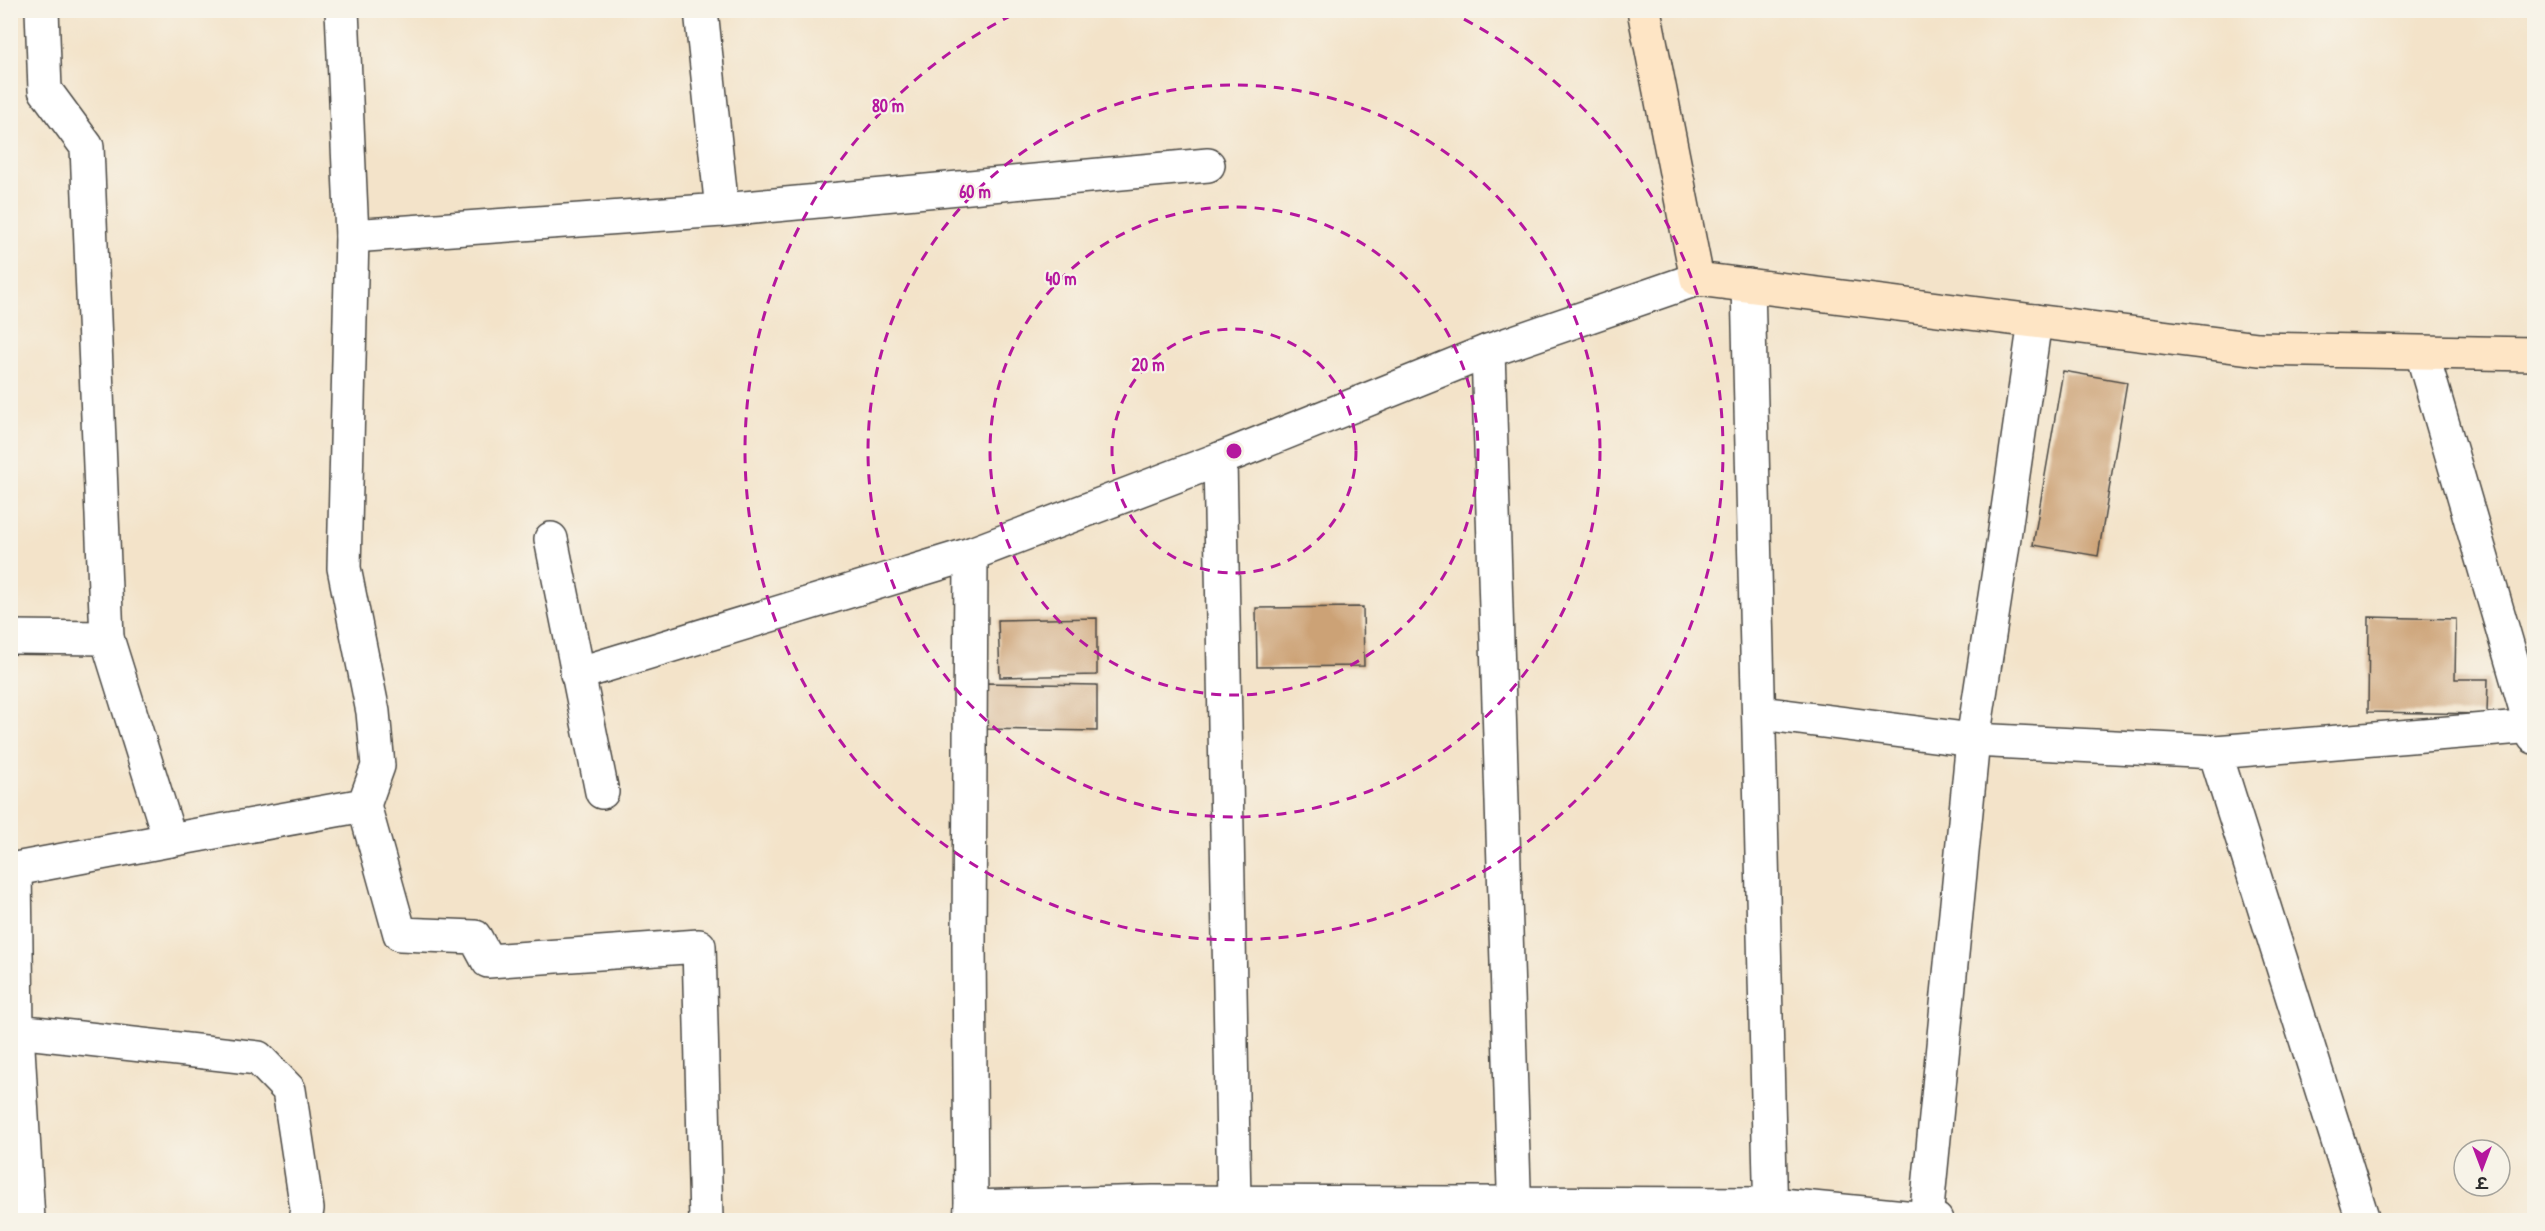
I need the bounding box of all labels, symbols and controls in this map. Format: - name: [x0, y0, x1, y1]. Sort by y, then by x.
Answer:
- text: 80 m: [872, 93, 904, 118]
- text: 60 m: [959, 179, 991, 204]
- text: 40 m: [1045, 266, 1077, 291]
- text: 20 m: [1132, 352, 1164, 377]
- centre of rings: [1224, 441, 1244, 461]
- north arrow: [2452, 1138, 2512, 1198]
- text: उ: [2475, 1172, 2489, 1194]

